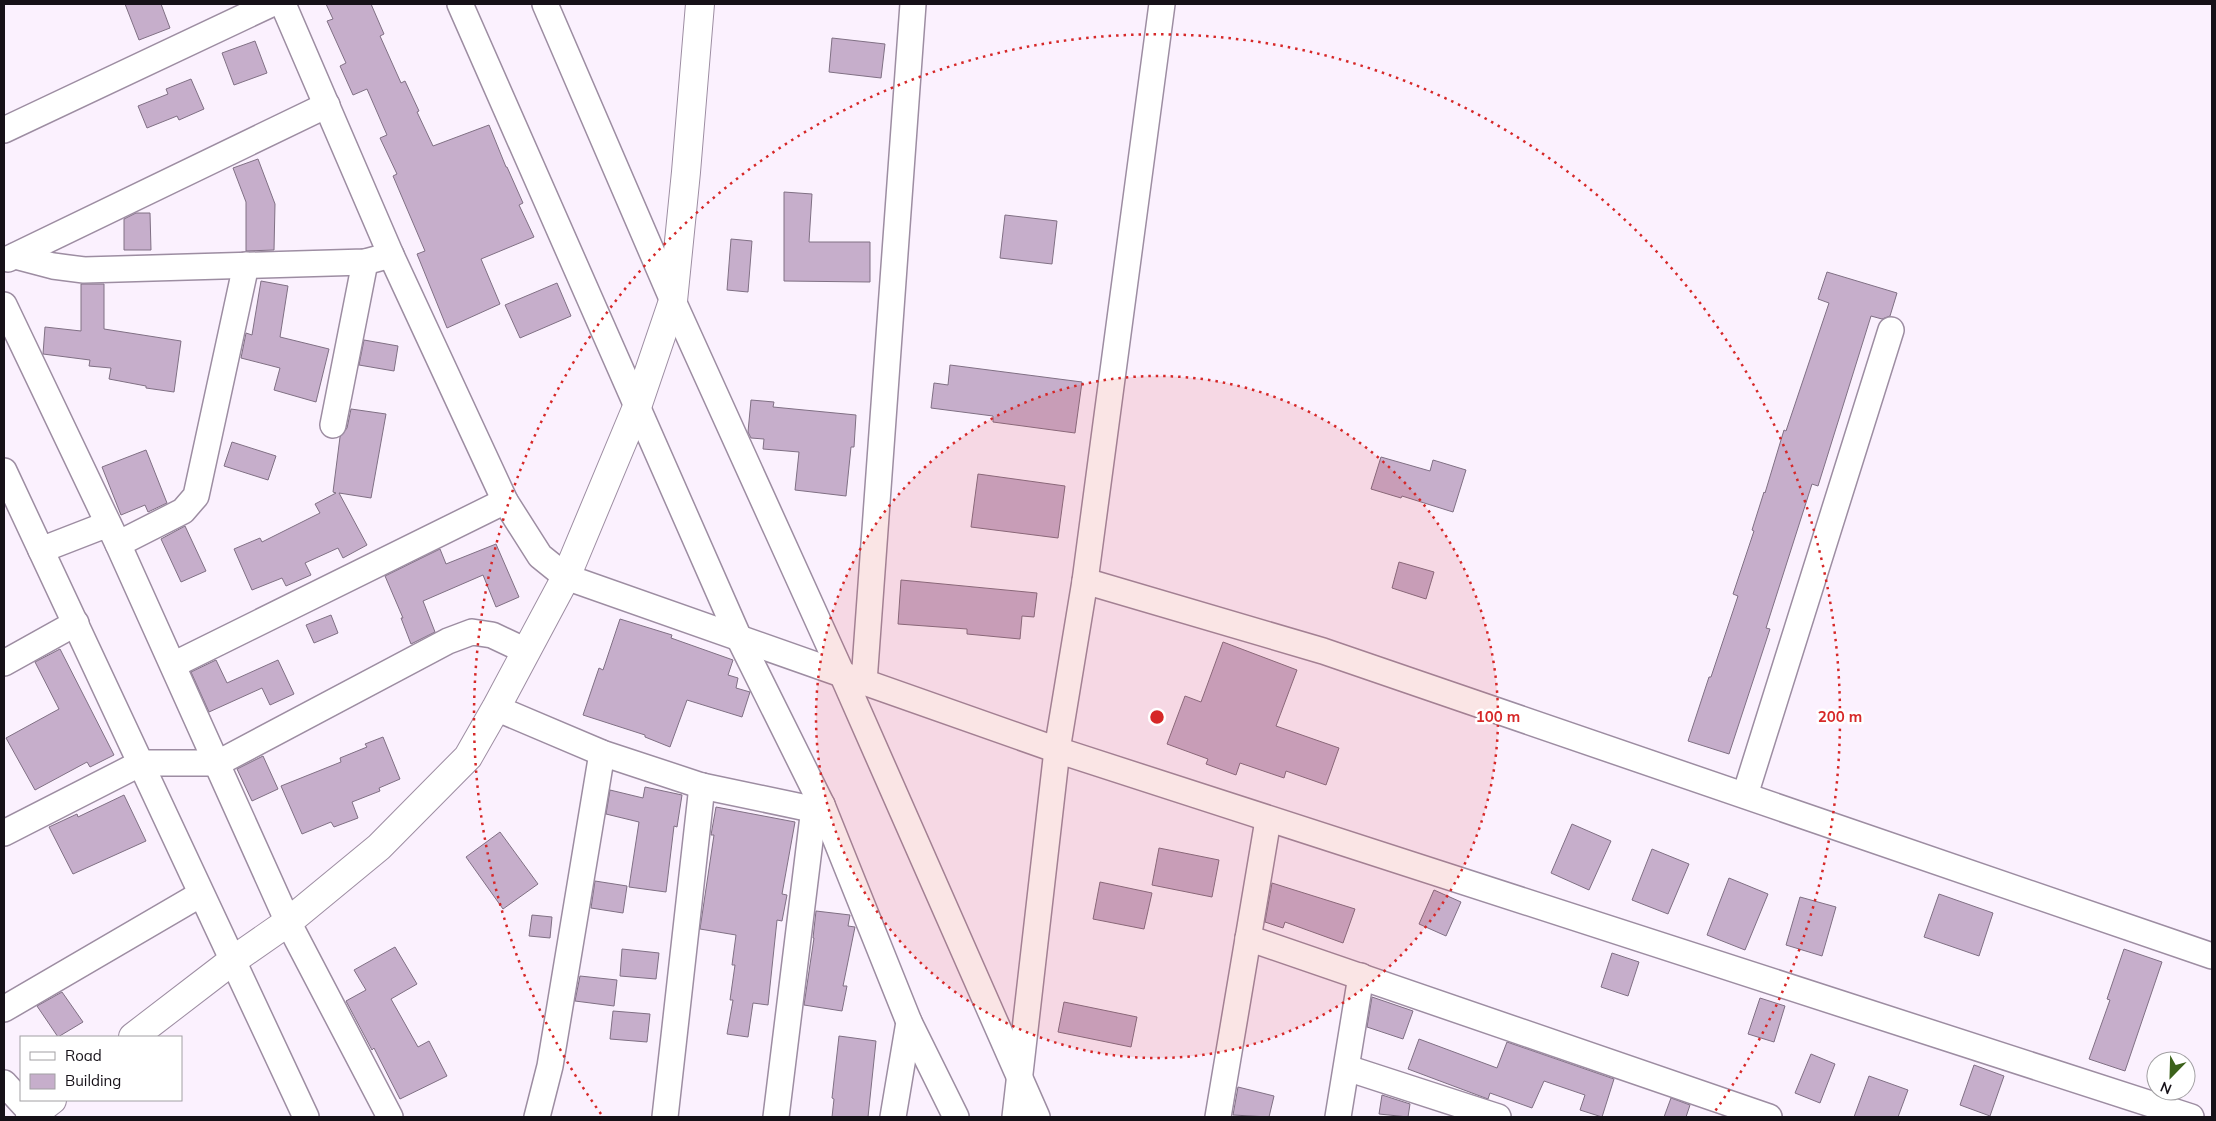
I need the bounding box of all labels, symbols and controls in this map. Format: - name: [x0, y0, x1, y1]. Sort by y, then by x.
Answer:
- text: 100 m: [1476, 707, 1520, 726]
- text: 200 m: [1818, 707, 1862, 726]
- centre of rings: [1148, 708, 1166, 726]
- legend: [20, 1036, 182, 1101]
- text: Road: [65, 1046, 102, 1065]
- north arrow: [2146, 1051, 2196, 1101]
- text: Building: [65, 1071, 121, 1090]
- text: N: [2158, 1078, 2174, 1098]

